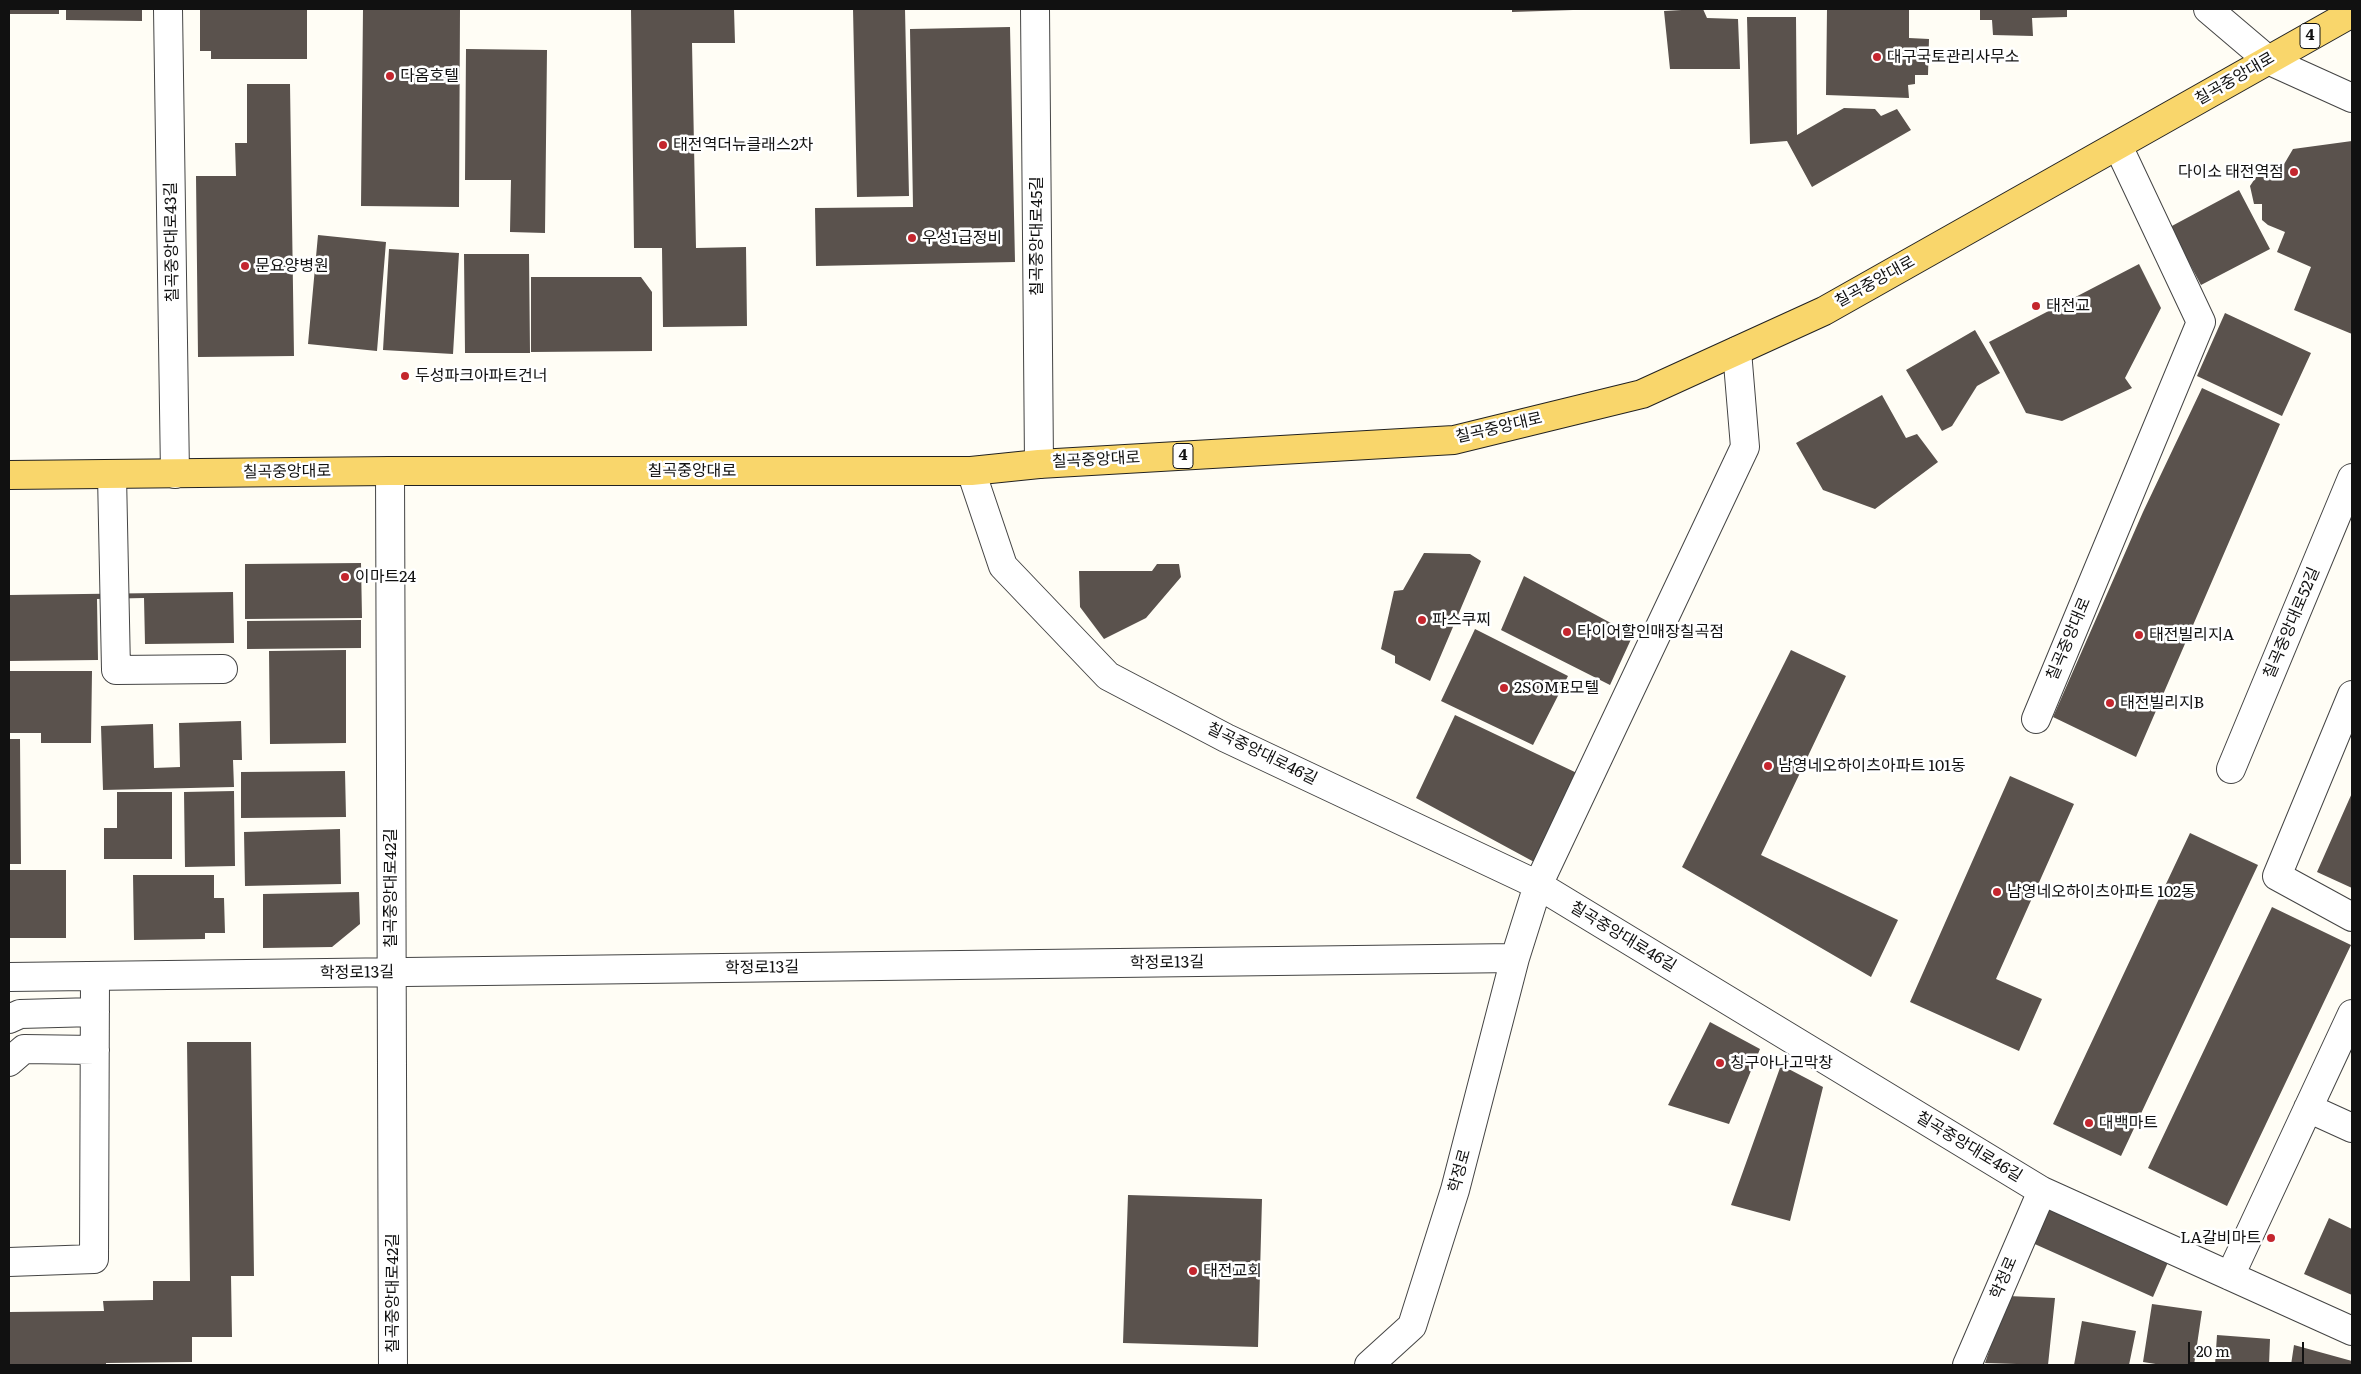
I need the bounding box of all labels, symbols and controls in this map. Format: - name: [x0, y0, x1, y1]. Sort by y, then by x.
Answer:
- road number: 4: [2300, 24, 2320, 48]
- place label: 대구국토관리사무소: [1887, 47, 2019, 67]
- street label: 칠곡중앙대로: [2192, 49, 2278, 109]
- marker: 대구국토관리사무소: [1871, 51, 1883, 63]
- place label: 다옴호텔: [400, 66, 459, 86]
- marker: 다옴호텔: [384, 70, 396, 82]
- place label: 태전역더뉴클래스2차: [673, 135, 814, 155]
- marker: 태전역더뉴클래스2차: [657, 139, 669, 151]
- place label: 다이소 태전역점: [2178, 162, 2284, 182]
- marker: 다이소 태전역점: [2288, 166, 2300, 178]
- street label: 칠곡중앙대로45길: [1027, 176, 1047, 296]
- street label: 칠곡중앙대로43길: [161, 182, 183, 302]
- place label: 우성1급정비: [922, 228, 1002, 248]
- marker: 우성1급정비: [906, 232, 918, 244]
- street label: 칠곡중앙대로: [1832, 252, 1918, 312]
- place label: 문요양병원: [255, 256, 329, 276]
- marker: 문요양병원: [239, 260, 251, 272]
- place label: 태전교: [2046, 296, 2090, 316]
- marker: 태전교: [2030, 300, 2042, 312]
- place label: 두성파크아파트건너: [415, 366, 547, 386]
- marker: 두성파크아파트건너: [399, 370, 411, 382]
- street label: 칠곡중앙대로: [1454, 409, 1544, 447]
- road number: 4: [1173, 444, 1193, 468]
- street label: 칠곡중앙대로: [1051, 448, 1141, 472]
- street label: 칠곡중앙대로: [648, 461, 736, 481]
- street label: 칠곡중앙대로: [243, 462, 331, 482]
- street label: 칠곡중앙대로52길: [2260, 564, 2324, 682]
- place label: 이마트24: [355, 567, 416, 587]
- marker: 이마트24: [339, 571, 351, 583]
- street label: 칠곡중앙대로: [2043, 595, 2095, 683]
- place label: 파스쿠찌: [1432, 610, 1491, 630]
- marker: 파스쿠찌: [1416, 614, 1428, 626]
- place label: 타이어할인매장칠곡점: [1577, 622, 1724, 642]
- place label: 태전빌리지A: [2149, 625, 2234, 645]
- marker: 타이어할인매장칠곡점: [1561, 626, 1573, 638]
- marker: 태전빌리지A: [2133, 629, 2145, 641]
- place label: 2SOME모텔: [1514, 678, 1599, 698]
- marker: 2SOME모텔: [1498, 682, 1510, 694]
- place label: 태전빌리지B: [2120, 693, 2204, 713]
- marker: 태전빌리지B: [2104, 697, 2116, 709]
- street label: 칠곡중앙대로46길: [1204, 719, 1320, 789]
- place label: 남영네오하이츠아파트 101동: [1778, 756, 1965, 776]
- marker: 남영네오하이츠아파트 101동: [1762, 760, 1774, 772]
- street label: 칠곡중앙대로42길: [381, 828, 401, 948]
- place label: 남영네오하이츠아파트 102동: [2007, 882, 2196, 902]
- marker: 남영네오하이츠아파트 102동: [1991, 886, 2003, 898]
- street label: 칠곡중앙대로46길: [1566, 898, 1680, 976]
- street label: 학정로13길: [1130, 953, 1204, 973]
- street label: 학정로13길: [725, 958, 799, 978]
- street label: 학정로13길: [320, 963, 394, 983]
- place label: 칭구아나고막창: [1730, 1053, 1833, 1073]
- marker: 칭구아나고막창: [1714, 1057, 1726, 1069]
- street label: 칠곡중앙대로46길: [1912, 1108, 2026, 1186]
- place label: 대백마트: [2099, 1113, 2158, 1133]
- marker: 대백마트: [2083, 1117, 2095, 1129]
- street label: 학정로: [1445, 1147, 1475, 1195]
- place label: LA갈비마트: [2180, 1228, 2261, 1248]
- marker: LA갈비마트: [2265, 1232, 2277, 1244]
- street label: 칠곡중앙대로42길: [383, 1233, 403, 1353]
- street label: 학정로: [1987, 1254, 2021, 1302]
- place label: 태전교회: [1203, 1261, 1262, 1281]
- marker: 태전교회: [1187, 1265, 1199, 1277]
- scale bar: [2191, 1332, 2307, 1364]
- text: 20 m: [2196, 1339, 2230, 1362]

